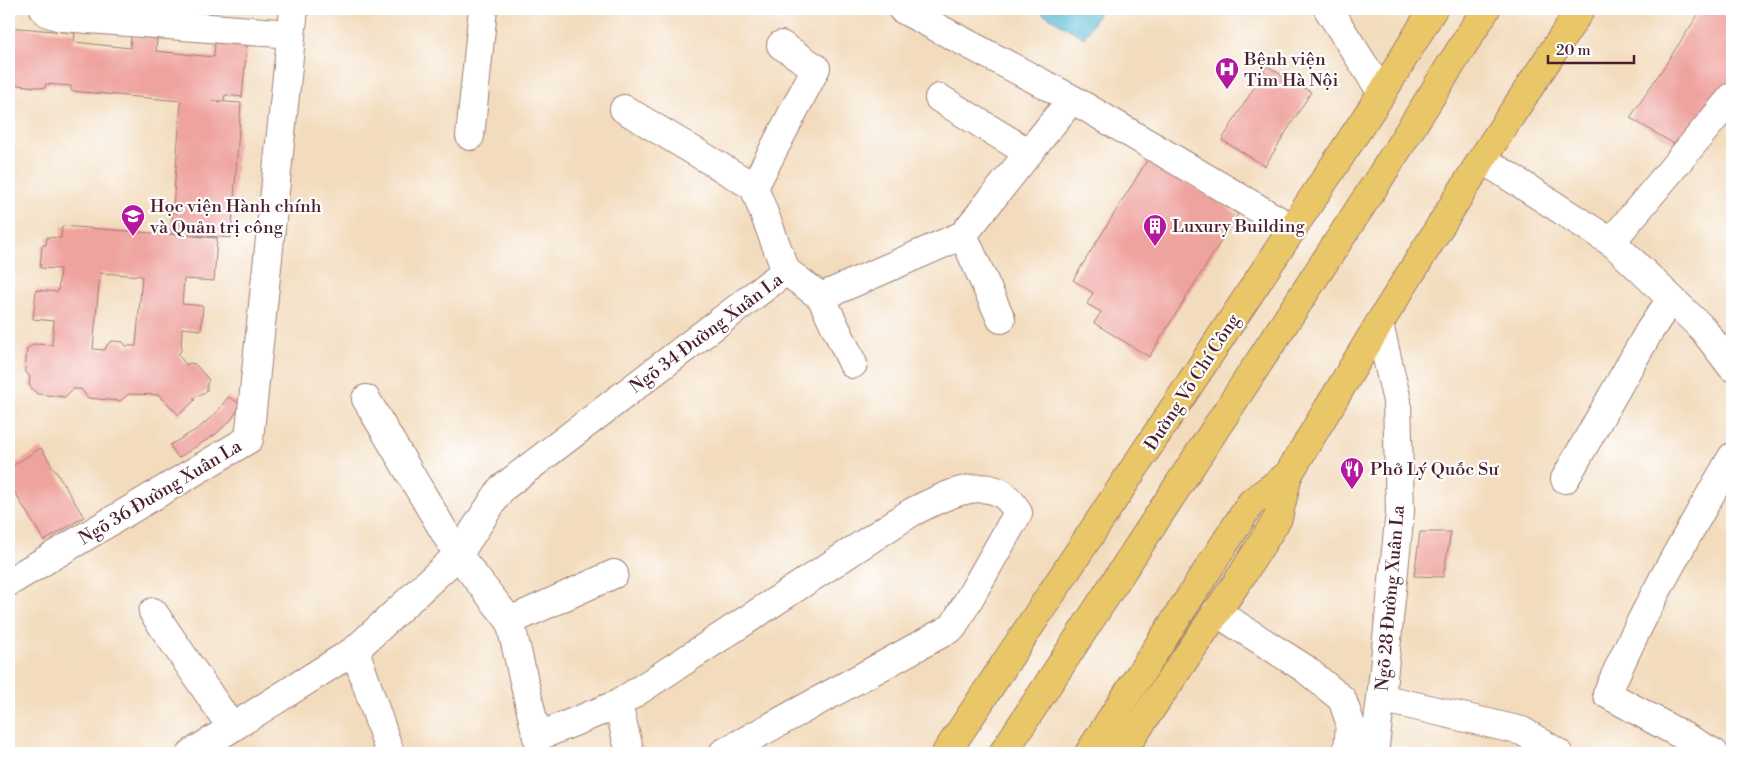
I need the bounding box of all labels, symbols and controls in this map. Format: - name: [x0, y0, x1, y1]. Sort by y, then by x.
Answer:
- scale bar: [1548, 32, 1635, 64]
- text: 20 m: [1556, 41, 1591, 60]
- place label: Bệnh viện Tim Hà Nội: [1243, 48, 1338, 92]
- hospital icon: Bệnh viện Tim Hà Nội: [1214, 56, 1240, 90]
- place label: Học viện Hành chính và Quản trị công: [149, 195, 322, 239]
- school or university icon: Học viện Hành chính và Quản trị công: [120, 203, 146, 237]
- building icon: Luxury Building: [1142, 213, 1168, 247]
- place label: Luxury Building: [1172, 215, 1305, 238]
- street label: Ngõ 34 Đường Xuân La: [625, 268, 788, 399]
- street label: Đường Võ Chí Công: [1140, 309, 1246, 455]
- street label: Ngõ 36 Đường Xuân La: [75, 434, 247, 550]
- restaurant icon: Phở Lý Quốc Sư: [1339, 456, 1365, 490]
- place label: Phở Lý Quốc Sư: [1370, 458, 1499, 481]
- street label: Ngõ 28 Đường Xuân La: [1371, 503, 1410, 692]

